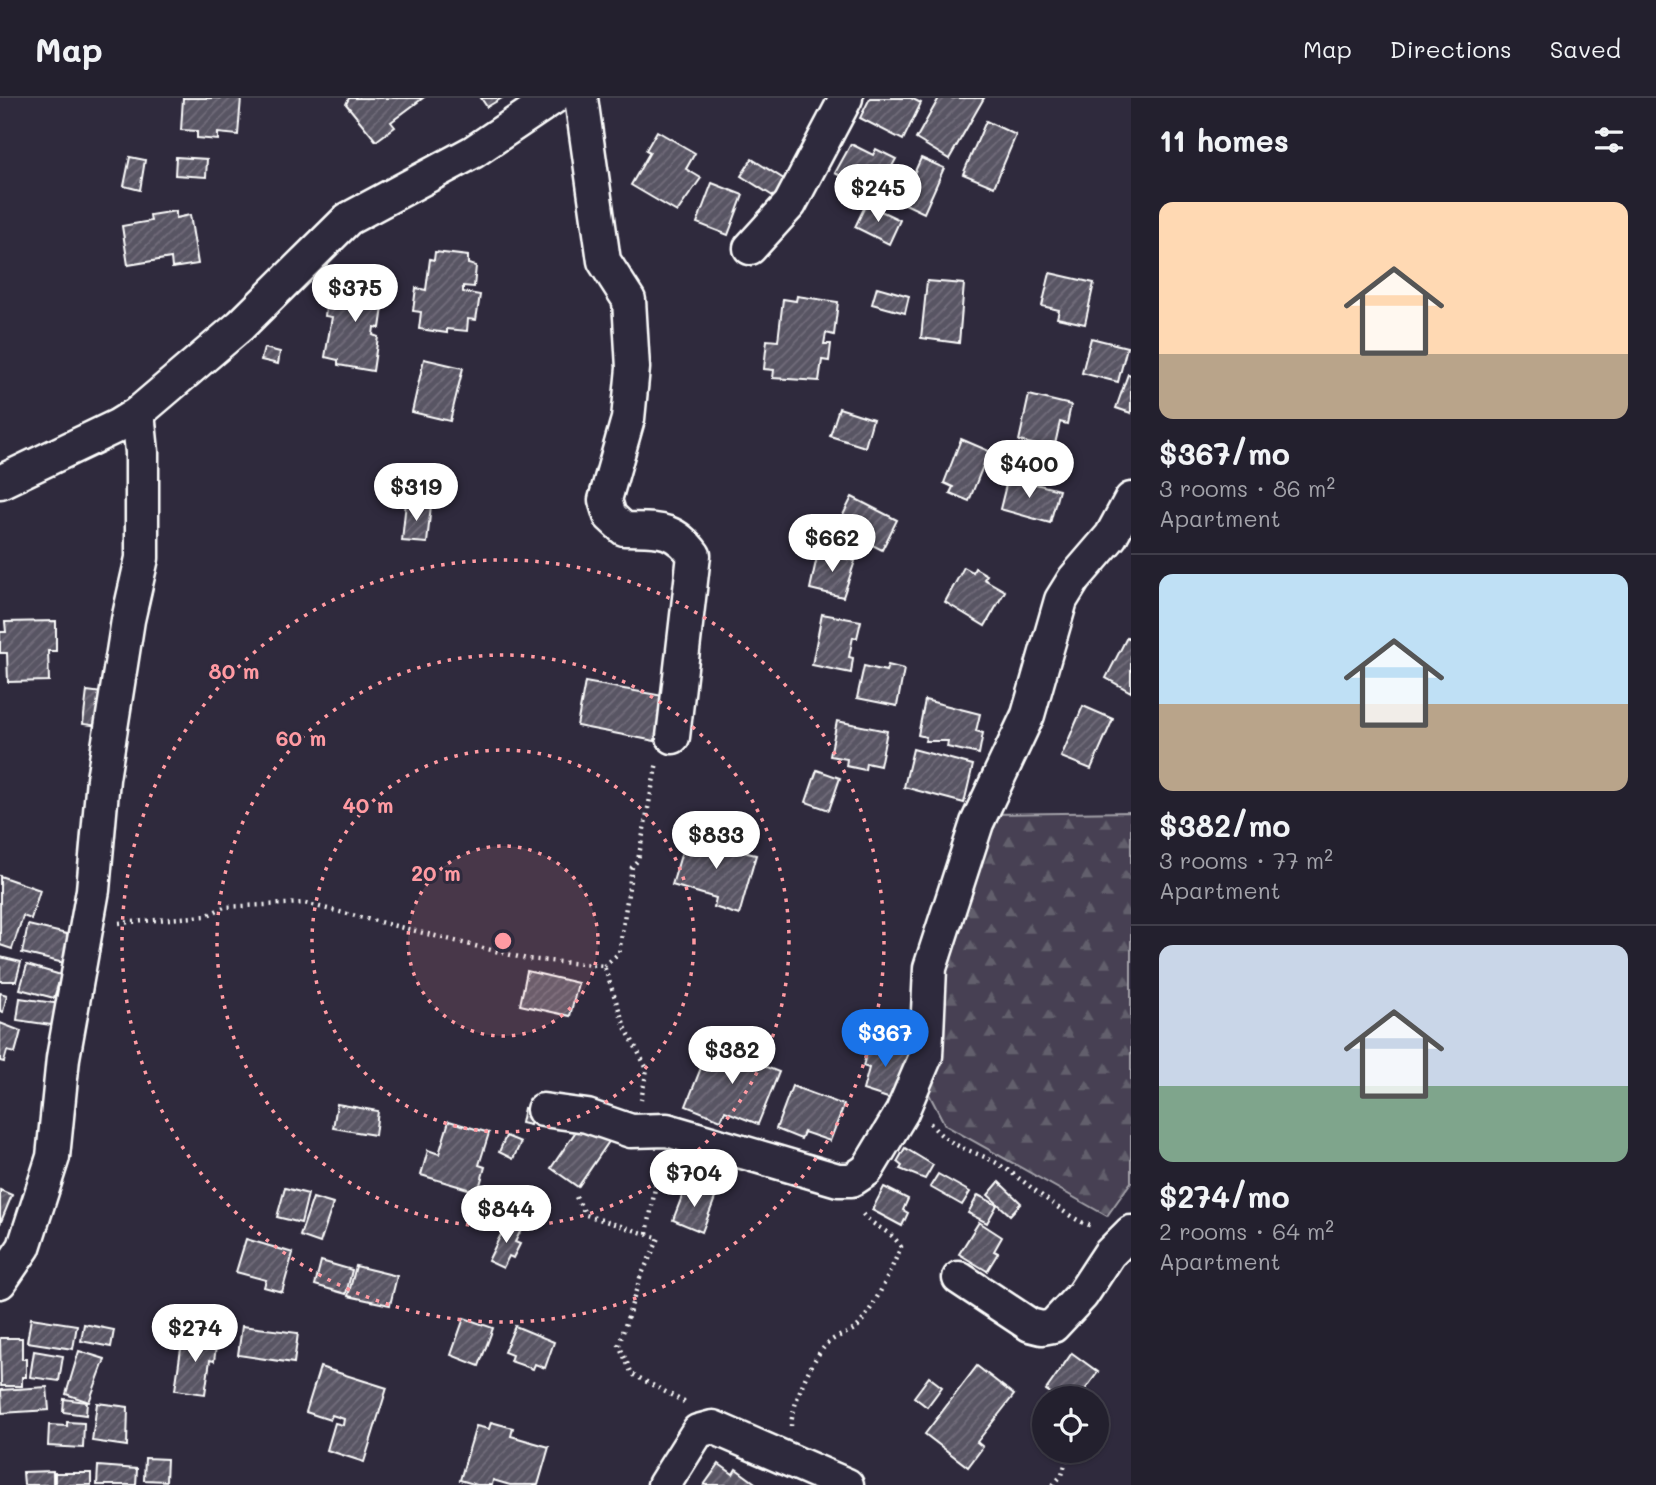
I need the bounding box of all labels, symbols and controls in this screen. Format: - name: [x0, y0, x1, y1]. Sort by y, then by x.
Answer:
- text: Map: [35, 27, 103, 70]
- text: Map: [1303, 33, 1352, 64]
- text: Directions: [1390, 33, 1512, 64]
- text: Saved: [1550, 33, 1621, 64]
- text: 11 homes: [1159, 120, 1289, 160]
- icon: filters: [1590, 121, 1628, 159]
- pin: $245: [837, 164, 919, 224]
- text: $245: [850, 172, 906, 202]
- icon: home: [1331, 248, 1457, 374]
- pin: $375: [314, 264, 396, 324]
- text: $375: [328, 272, 382, 302]
- text: $367/mo: [1159, 433, 1290, 473]
- pin: $400: [988, 440, 1070, 500]
- text: $400: [1000, 448, 1058, 478]
- pin: $319: [375, 464, 457, 523]
- text: $319: [390, 471, 442, 501]
- text: 3 rooms · 86 m²: [1159, 473, 1335, 503]
- text: Apartment: [1159, 503, 1281, 533]
- pin: $662: [791, 514, 873, 574]
- text: $662: [805, 522, 859, 552]
- icon: home: [1331, 620, 1457, 746]
- text: 80 m: [209, 657, 259, 684]
- text: 60 m: [276, 724, 326, 751]
- text: 40 m: [342, 791, 394, 818]
- text: $382/mo: [1159, 805, 1290, 845]
- pin: $833: [675, 812, 757, 871]
- text: $833: [688, 819, 744, 849]
- text: 3 rooms · 77 m²: [1159, 845, 1333, 875]
- text: 20 m: [411, 859, 461, 886]
- text: Apartment: [1159, 875, 1281, 905]
- centre of rings: [491, 929, 515, 953]
- icon: home: [1331, 991, 1457, 1117]
- pin: $367: [844, 1010, 926, 1069]
- text: $367: [858, 1017, 912, 1047]
- pin: $382: [691, 1026, 773, 1086]
- text: $382: [704, 1034, 760, 1064]
- pin: $704: [653, 1150, 735, 1209]
- text: $704: [666, 1157, 722, 1187]
- text: $274/mo: [1159, 1176, 1290, 1216]
- pin: $844: [465, 1186, 547, 1245]
- text: $844: [477, 1193, 535, 1223]
- text: 2 rooms · 64 m²: [1159, 1216, 1334, 1246]
- text: Apartment: [1159, 1246, 1281, 1276]
- pin: $274: [154, 1304, 236, 1364]
- text: $274: [168, 1312, 222, 1342]
- map controls: [1032, 1386, 1109, 1463]
- button: locate: [1032, 1386, 1109, 1463]

